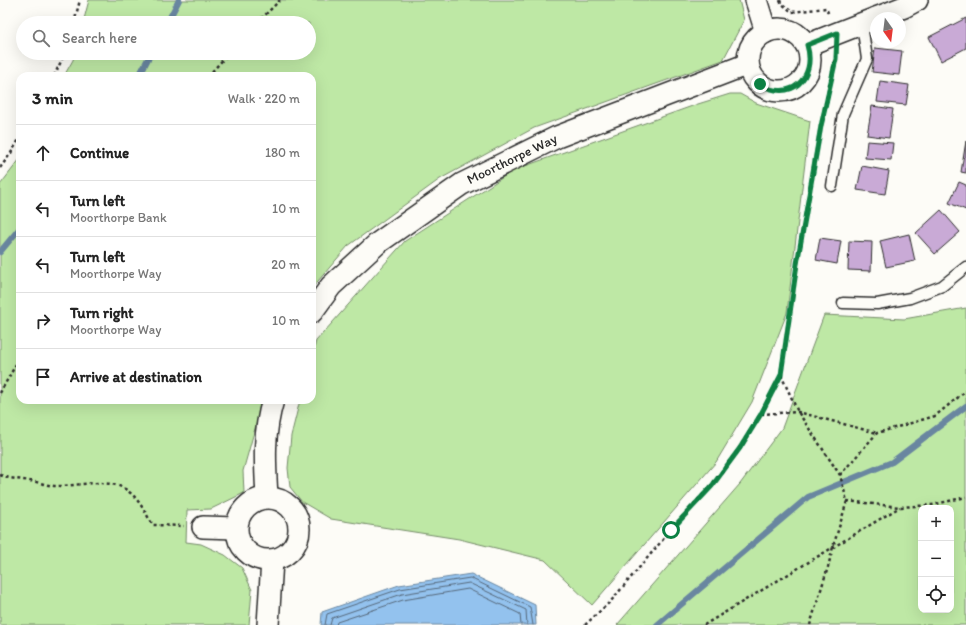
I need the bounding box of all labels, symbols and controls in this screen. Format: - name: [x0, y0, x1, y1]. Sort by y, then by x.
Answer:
- north arrow: [870, 12, 906, 48]
- search box: [16, 16, 316, 60]
- icon: search: [30, 27, 52, 49]
- text: Search here: [62, 29, 137, 47]
- route end: [751, 75, 769, 93]
- text: 3 min: [32, 88, 73, 108]
- text: Walk · 220 m: [228, 91, 300, 106]
- street label: Moorthorpe Way: [464, 130, 560, 188]
- icon: ahead: [32, 142, 54, 164]
- text: Continue: [70, 144, 129, 162]
- text: 180 m: [265, 145, 300, 160]
- text: Turn left: [70, 192, 125, 210]
- icon: left: [32, 198, 54, 220]
- text: 10 m: [272, 201, 300, 216]
- text: Moorthorpe Bank: [70, 210, 167, 225]
- text: Turn left: [70, 248, 125, 266]
- icon: left: [32, 254, 54, 276]
- text: 20 m: [271, 257, 300, 272]
- text: Moorthorpe Way: [70, 266, 161, 281]
- text: Turn right: [70, 304, 134, 322]
- icon: right: [32, 310, 54, 332]
- text: 10 m: [272, 313, 300, 328]
- text: Moorthorpe Way: [70, 322, 161, 337]
- icon: arrive: [32, 366, 54, 388]
- text: Arrive at destination: [70, 368, 202, 386]
- map controls: [918, 505, 954, 613]
- button: +: [918, 505, 954, 541]
- route start: [662, 521, 680, 539]
- button: −: [918, 541, 954, 577]
- button: locate: [918, 577, 954, 613]

